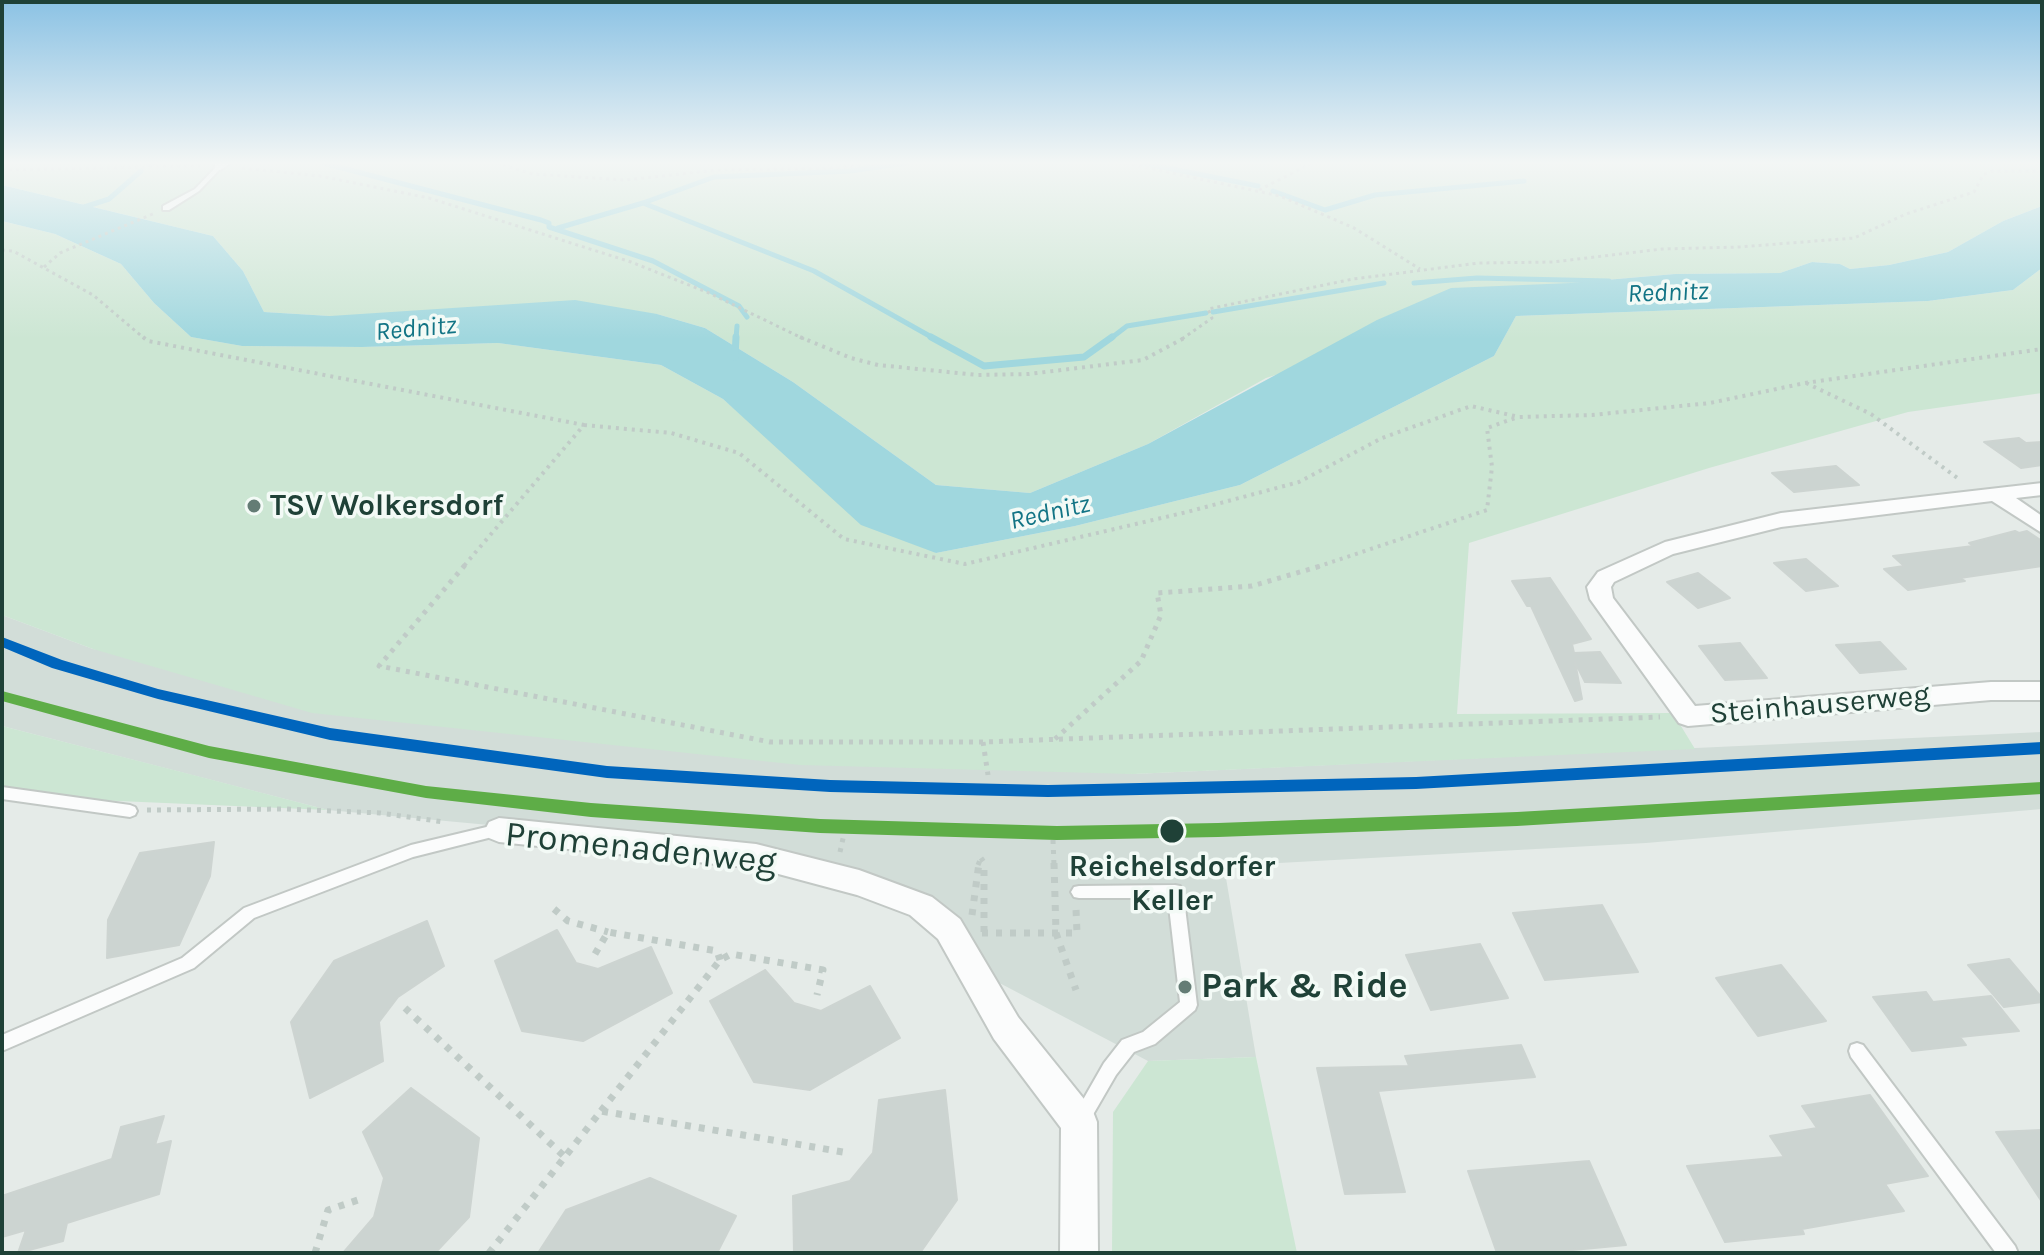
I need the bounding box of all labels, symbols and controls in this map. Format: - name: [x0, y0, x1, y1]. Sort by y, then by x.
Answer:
- water label: Rednitz: [1627, 276, 1709, 310]
- water label: Rednitz: [374, 310, 458, 348]
- place label: TSV Wolkersdorf: [270, 488, 503, 524]
- water label: Rednitz: [1007, 489, 1093, 537]
- marker: TSV Wolkersdorf: [245, 497, 263, 515]
- street label: Steinhauserweg: [1708, 677, 1932, 733]
- street label: Promenadenweg: [503, 813, 779, 885]
- marker: Reichelsdorfer Keller: [1158, 817, 1186, 845]
- place label: Reichelsdorfer Keller: [1069, 849, 1275, 920]
- place label: Park & Ride: [1201, 965, 1407, 1009]
- marker: Park & Ride: [1176, 978, 1194, 996]

